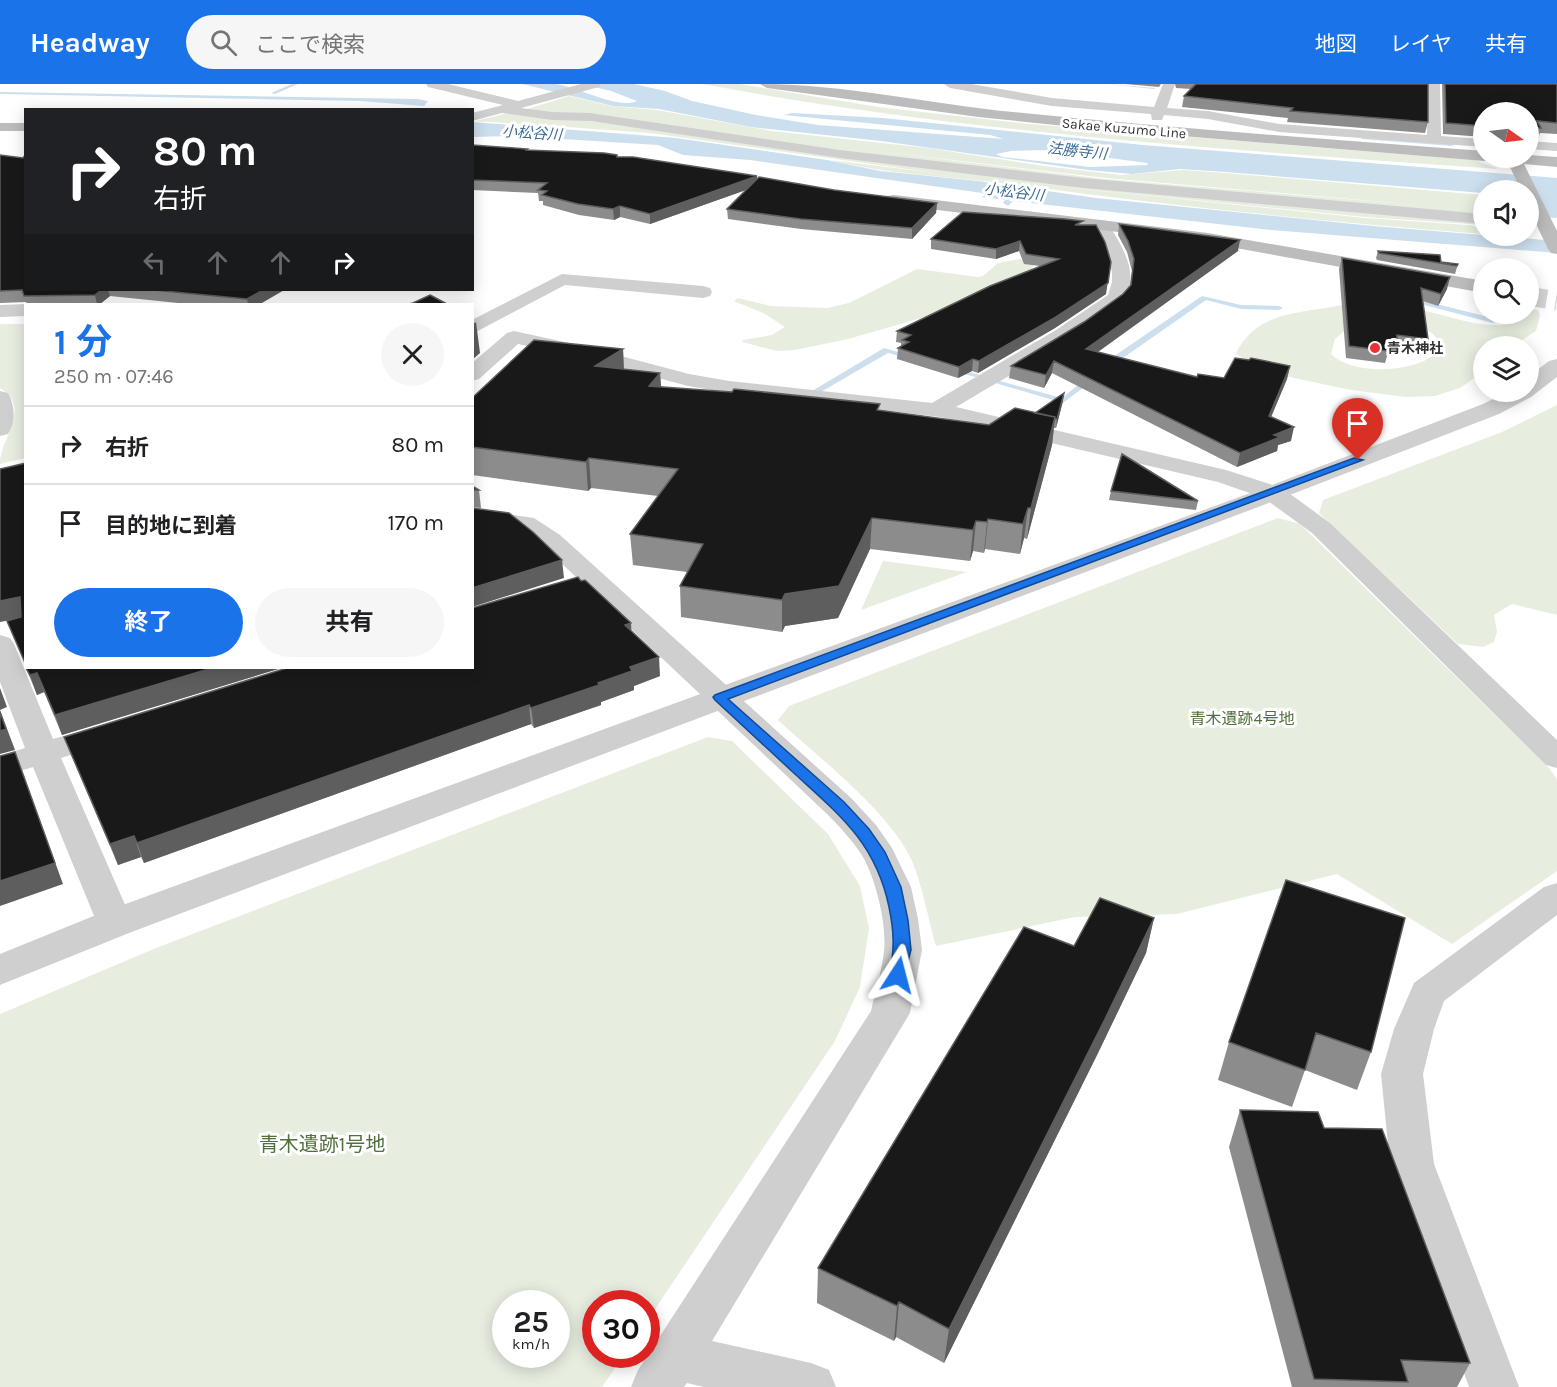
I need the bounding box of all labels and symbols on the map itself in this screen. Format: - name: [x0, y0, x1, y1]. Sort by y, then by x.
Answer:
- north arrow: [1473, 102, 1539, 168]
- street label: Sakae Kuzumo Line: [1061, 115, 1187, 142]
- water label: 小松谷川: [501, 122, 565, 144]
- water label: 法勝寺川: [1046, 139, 1110, 163]
- water label: 小松谷川: [983, 179, 1047, 205]
- place label: 青木神社: [1387, 340, 1443, 357]
- marker: 青木神社: [1368, 341, 1382, 355]
- pin: [1332, 398, 1383, 460]
- park label: 青木遺跡4号地: [1190, 709, 1294, 728]
- position arrow: [866, 943, 930, 1007]
- park label: 青木遺跡1号地: [259, 1133, 385, 1156]
- speed limit sign: 30: [582, 1290, 660, 1368]

